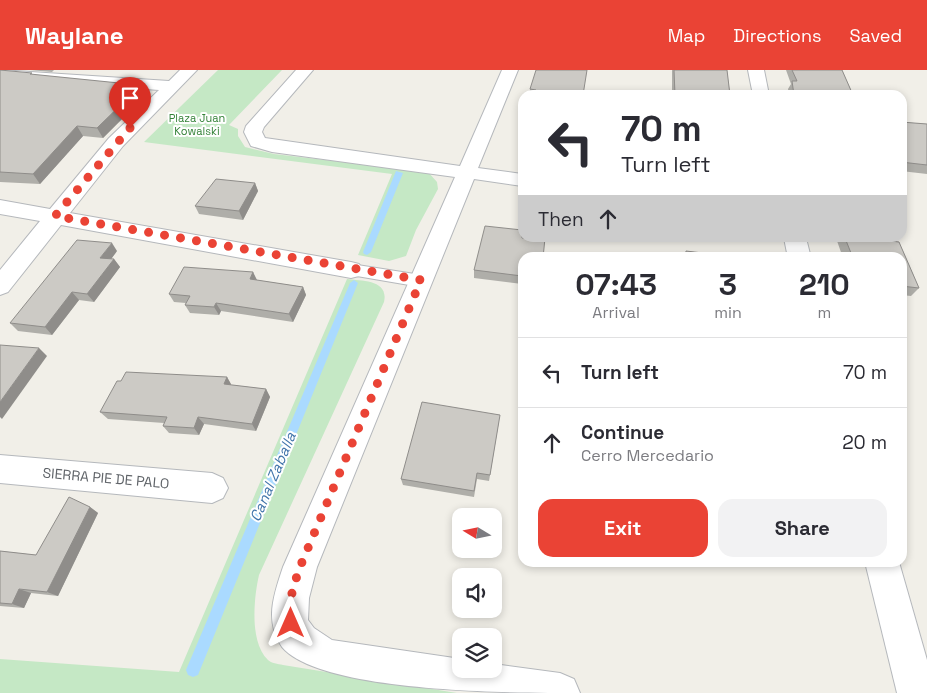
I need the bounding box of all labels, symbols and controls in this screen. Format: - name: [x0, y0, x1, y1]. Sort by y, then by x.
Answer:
- text: Waylane: [25, 20, 124, 51]
- text: Map: [668, 24, 705, 47]
- text: Directions: [733, 24, 822, 47]
- text: Saved: [850, 24, 902, 47]
- pin: [109, 77, 151, 128]
- icon: arrive: [116, 84, 144, 112]
- text: 70 m: [621, 107, 702, 151]
- icon: left: [538, 110, 603, 175]
- park label: Plaza Juan Kowalski: [169, 111, 225, 138]
- text: Turn left: [621, 150, 711, 178]
- icon: ahead: [594, 205, 622, 233]
- text: Then: [538, 207, 584, 232]
- text: 07:43: [575, 265, 657, 304]
- text: 3: [719, 265, 737, 304]
- text: 210: [799, 265, 850, 304]
- text: Arrival: [592, 302, 640, 323]
- text: min: [714, 302, 742, 323]
- text: m: [817, 302, 831, 323]
- icon: left: [538, 359, 566, 387]
- text: Turn left: [581, 360, 659, 385]
- text: 70 m: [843, 360, 887, 385]
- text: Continue: [581, 420, 664, 445]
- water label: Canal Zaballa: [245, 429, 300, 524]
- icon: ahead: [538, 429, 566, 457]
- text: 20 m: [842, 430, 887, 455]
- text: Cerro Mercedario: [581, 445, 714, 466]
- street label: SIERRA PIE DE PALO: [42, 463, 170, 493]
- button: Exit: [538, 499, 708, 557]
- button: Share: [718, 499, 887, 557]
- north arrow: [452, 508, 502, 558]
- map controls: [452, 508, 502, 678]
- button: sound: [452, 568, 502, 618]
- position arrow: [264, 596, 316, 648]
- button: layers: [452, 628, 502, 678]

